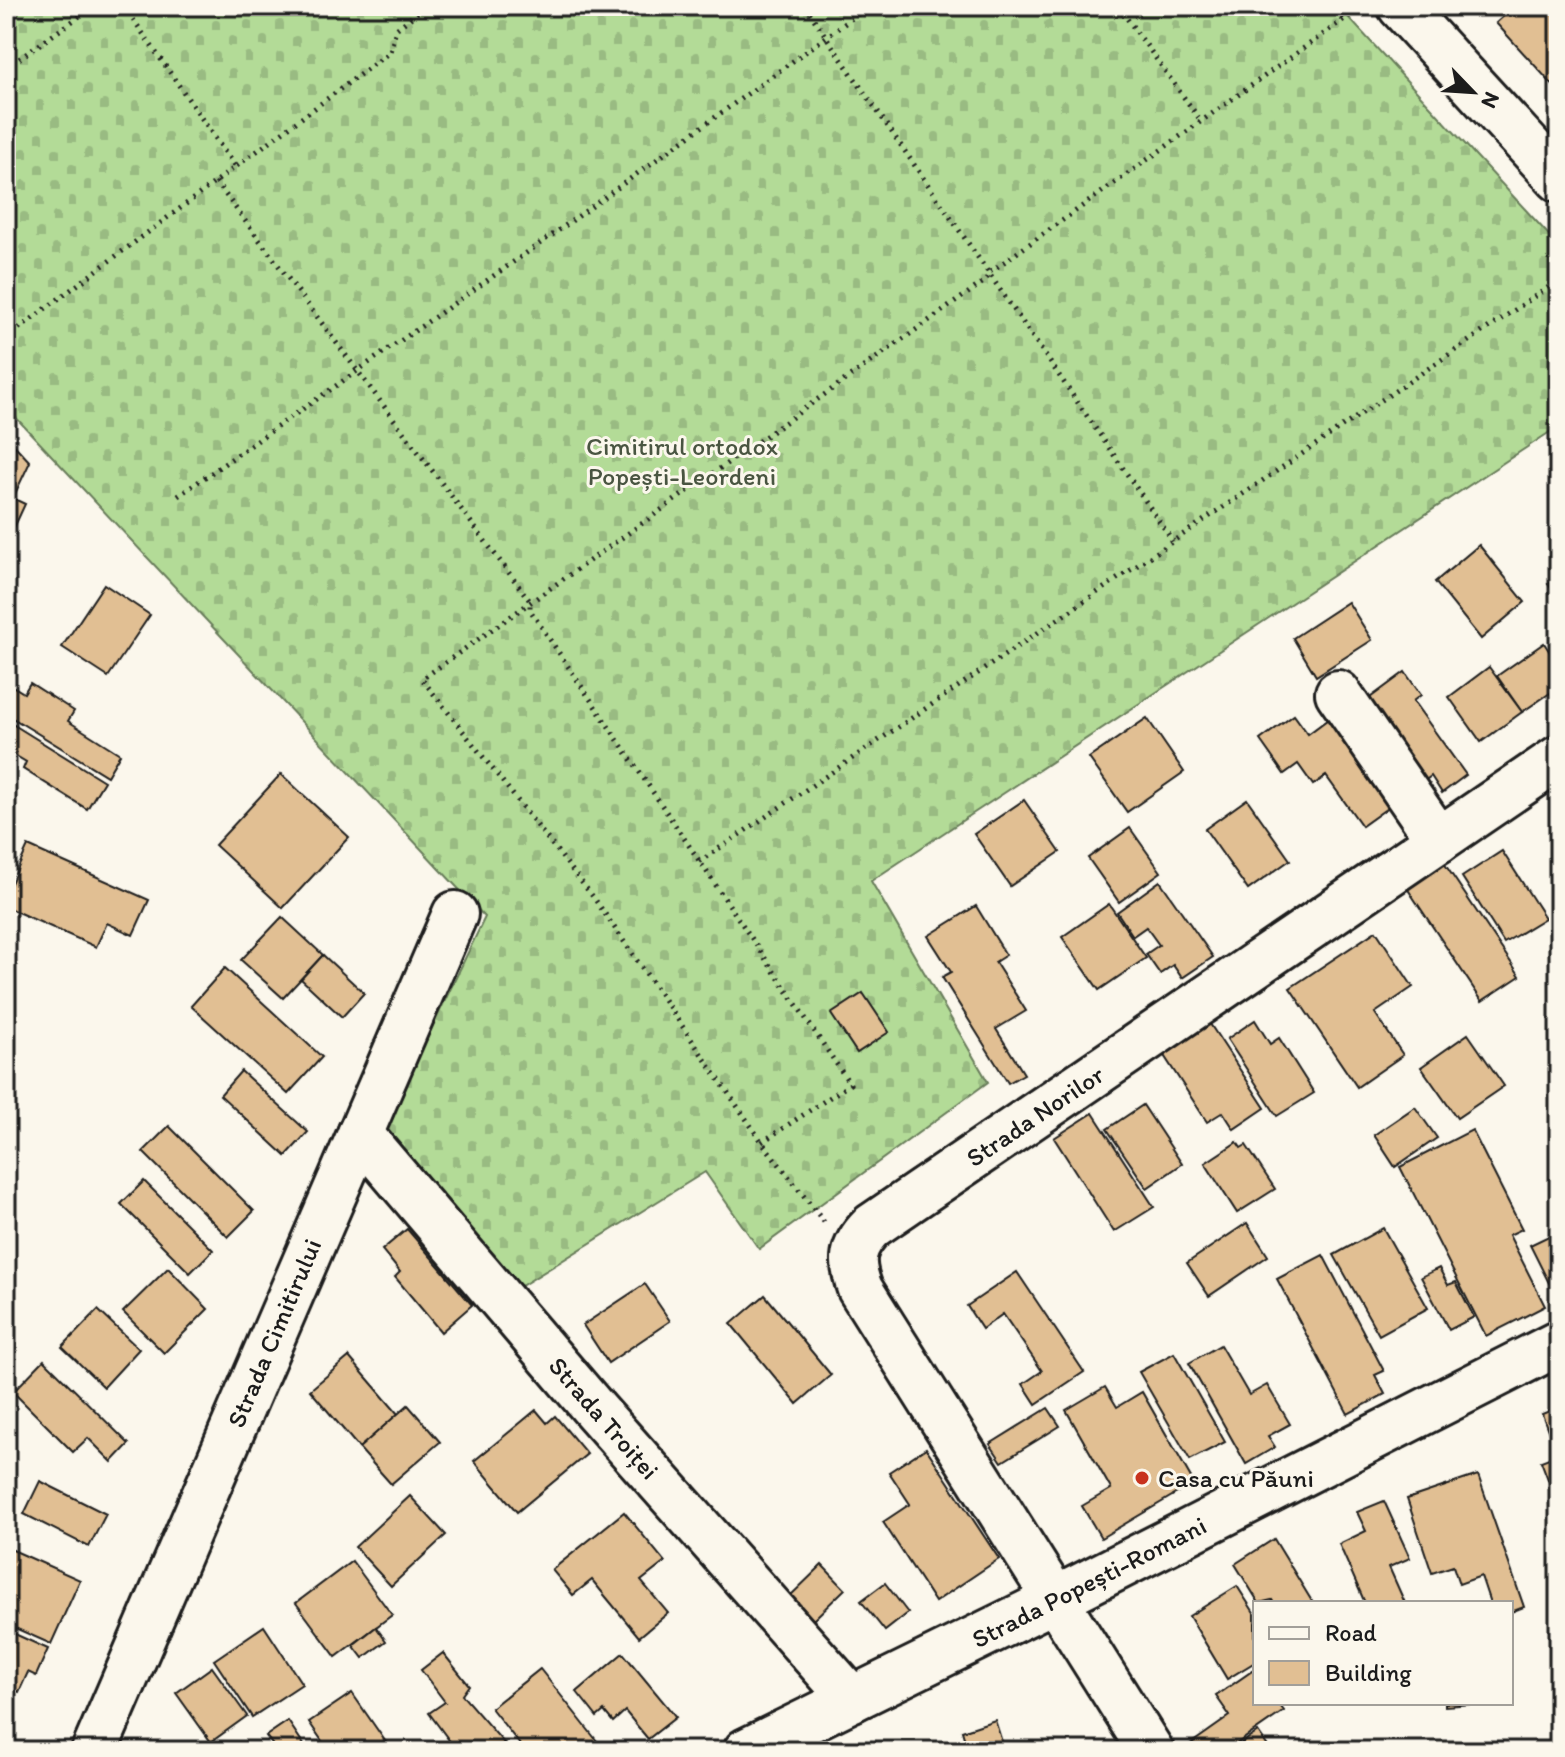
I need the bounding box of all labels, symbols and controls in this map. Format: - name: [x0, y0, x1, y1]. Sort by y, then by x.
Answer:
- north arrow: [1433, 52, 1513, 132]
- text: N: [1475, 88, 1506, 113]
- park label: Cimitirul ortodox Popești-Leordeni: [586, 430, 778, 492]
- street label: Strada Norilor: [960, 1058, 1110, 1174]
- street label: Strada Cimitirului: [220, 1234, 328, 1432]
- street label: Strada Troiței: [542, 1350, 666, 1486]
- place label: Casa cu Păuni: [1158, 1462, 1314, 1494]
- marker: Casa cu Păuni: [1133, 1469, 1151, 1487]
- street label: Strada Popești-Romani: [966, 1509, 1212, 1655]
- legend: [1253, 1601, 1513, 1705]
- text: Road: [1325, 1618, 1377, 1647]
- text: Building: [1325, 1658, 1412, 1687]

